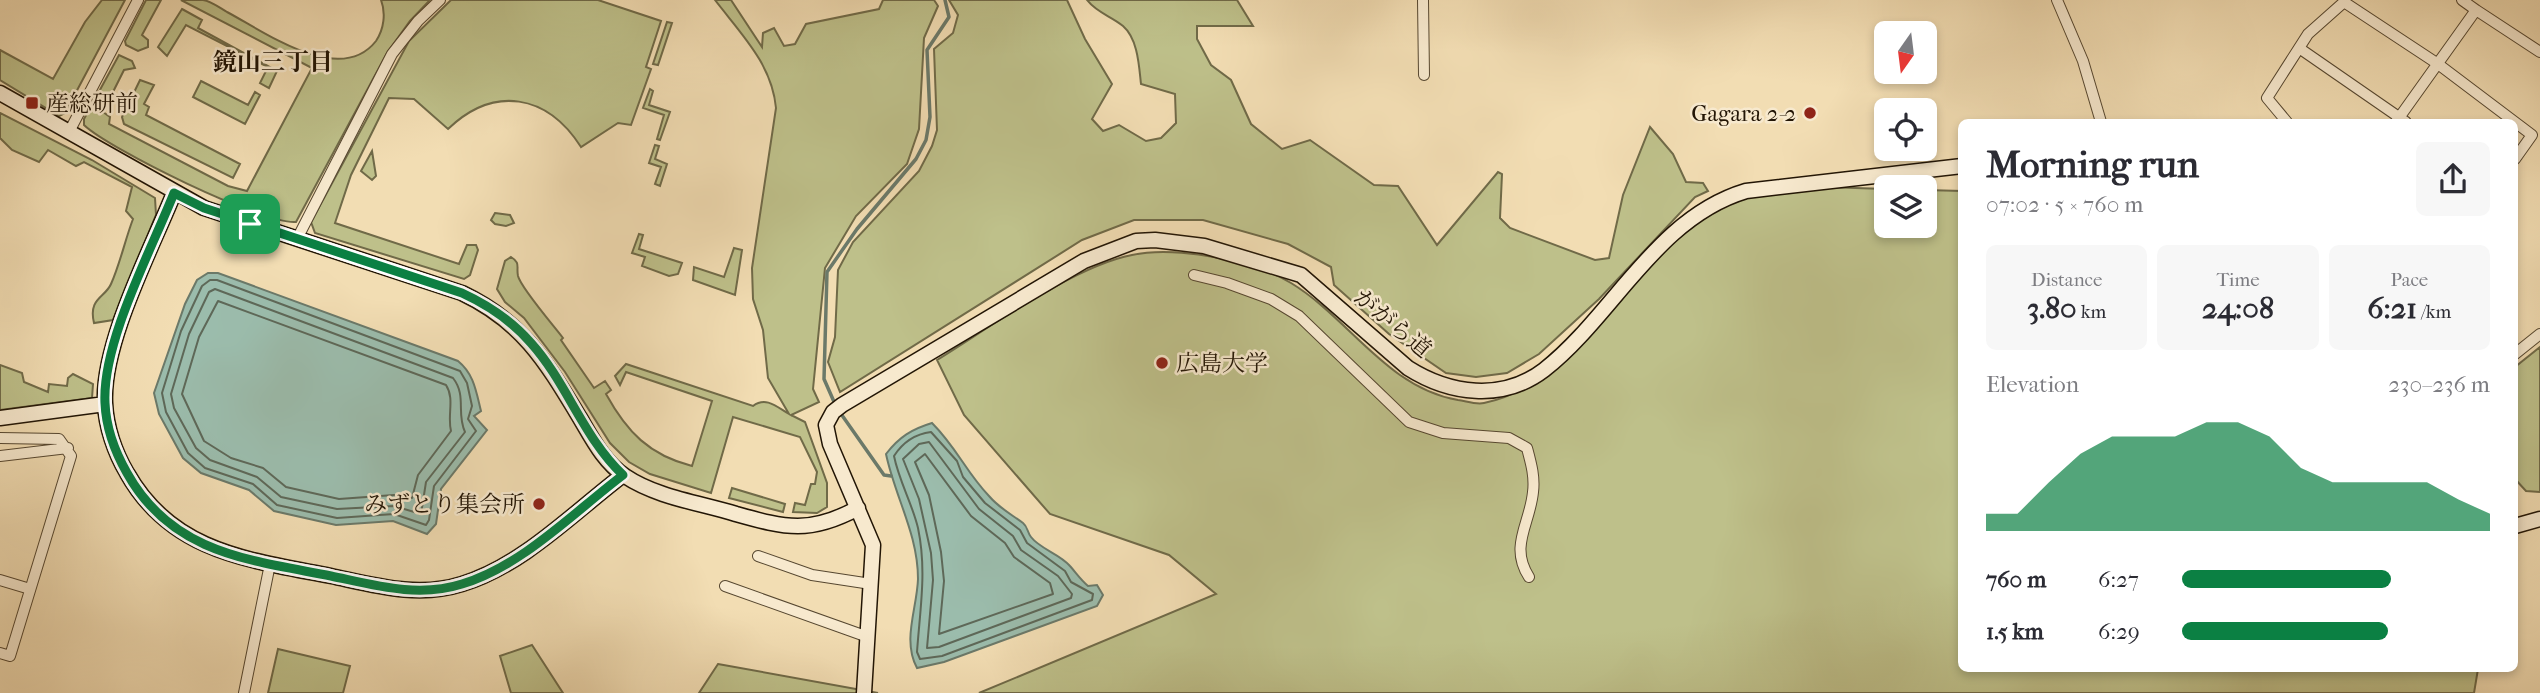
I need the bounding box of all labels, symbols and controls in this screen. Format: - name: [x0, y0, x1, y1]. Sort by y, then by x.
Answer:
- north arrow: [1874, 21, 1937, 84]
- map controls: [1874, 21, 1937, 238]
- district label: 鏡山三丁目: [213, 48, 333, 76]
- place label: 産総研前: [46, 90, 138, 117]
- marker: 産総研前: [24, 95, 40, 111]
- button: locate: [1874, 98, 1937, 161]
- place label: Gagara 2-2: [1691, 100, 1796, 127]
- marker: Gagara 2-2: [1802, 105, 1818, 121]
- text: Morning run: [1986, 142, 2199, 187]
- button: share: [2416, 142, 2490, 216]
- button: layers: [1874, 175, 1937, 238]
- text: 07:02 · 5 × 760 m: [1986, 191, 2143, 218]
- pin: [220, 194, 280, 254]
- icon: arrive: [231, 205, 269, 243]
- text: Distance: [2031, 269, 2102, 291]
- text: Time: [2216, 269, 2260, 291]
- text: Pace: [2390, 269, 2428, 291]
- street label: ががら道: [1349, 283, 1437, 363]
- text: 3.80: [2027, 291, 2077, 326]
- text: 24:08: [2202, 291, 2274, 326]
- text: 6:21: [2367, 291, 2417, 326]
- text: km: [2077, 301, 2106, 323]
- text: /km: [2417, 301, 2451, 323]
- place label: 広島大学: [1176, 350, 1268, 377]
- marker: 広島大学: [1154, 355, 1170, 371]
- text: Elevation: [1986, 371, 2079, 398]
- text: 230–236 m: [2388, 371, 2490, 398]
- place label: みずとり集会所: [364, 491, 525, 518]
- marker: みずとり集会所: [531, 496, 547, 512]
- text: 760 m: [1986, 566, 2046, 593]
- text: 6:27: [2098, 566, 2139, 593]
- text: 1.5 km: [1986, 618, 2044, 645]
- text: 6:29: [2098, 618, 2140, 645]

